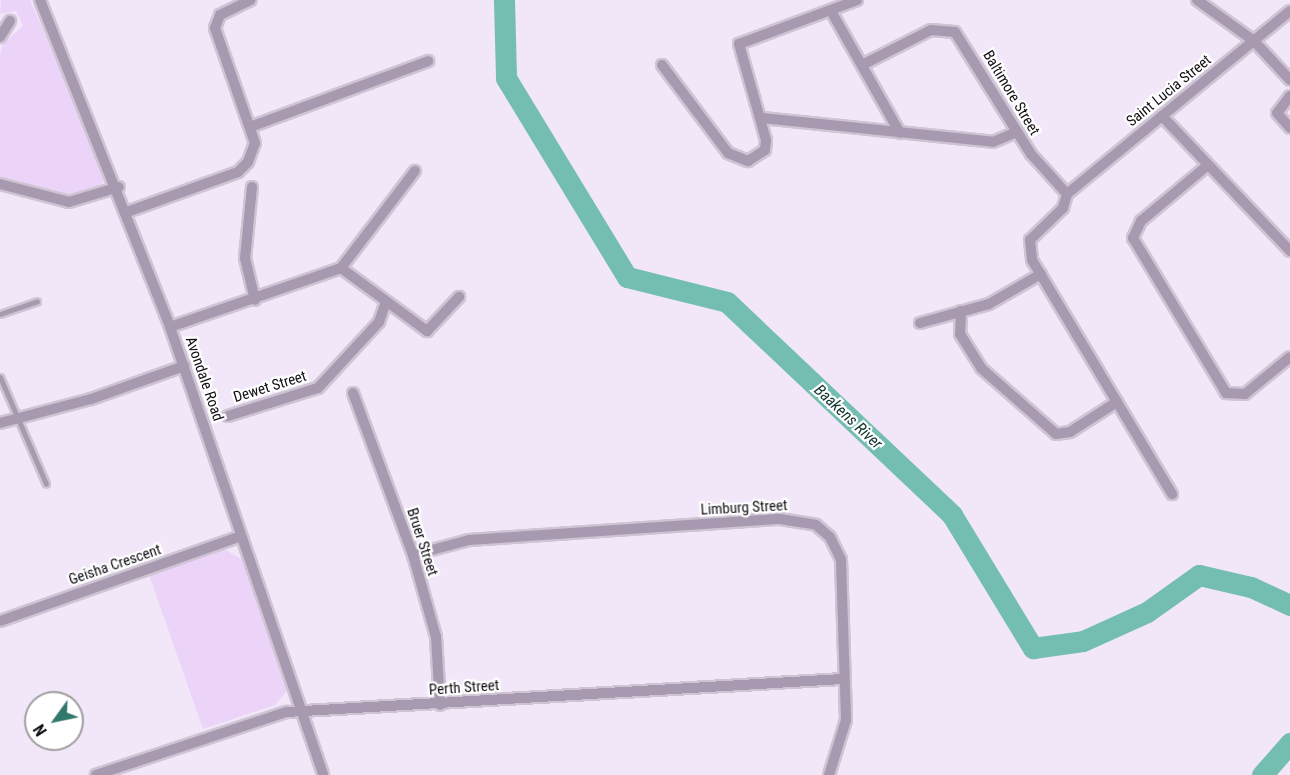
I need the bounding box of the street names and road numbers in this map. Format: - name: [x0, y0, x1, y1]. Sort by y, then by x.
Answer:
- street label: Baltimore Street: [979, 47, 1043, 139]
- street label: Saint Lucia Street: [1123, 51, 1215, 131]
- street label: Avondale Road: [181, 334, 227, 424]
- street label: Dewet Street: [231, 367, 309, 407]
- street label: Limburg Street: [700, 497, 788, 519]
- street label: Bruer Street: [403, 506, 441, 578]
- street label: Geisha Crescent: [66, 541, 164, 589]
- street label: Perth Street: [428, 677, 500, 699]

